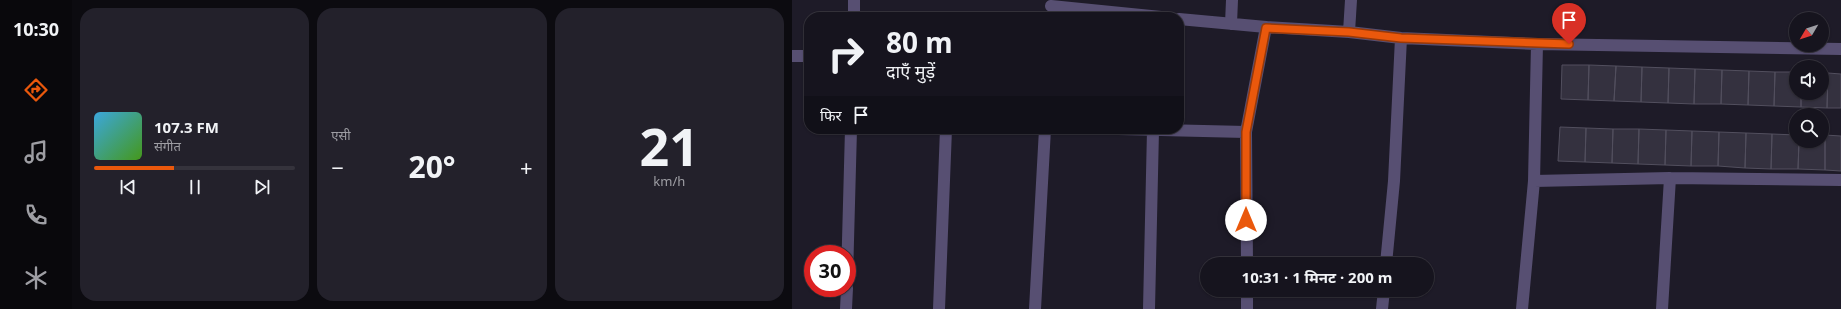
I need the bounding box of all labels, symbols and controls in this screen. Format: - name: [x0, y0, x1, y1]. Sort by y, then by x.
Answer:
- pin: [1552, 3, 1586, 44]
- icon: arrive: [1558, 9, 1580, 31]
- north arrow: [1789, 12, 1829, 52]
- map controls: [1789, 12, 1829, 148]
- text: 10:30: [13, 17, 59, 41]
- text: 80 m: [886, 23, 953, 61]
- icon: right: [820, 28, 872, 80]
- text: दाएँ मुड़ें: [886, 59, 935, 83]
- button: sound: [1789, 60, 1829, 100]
- icon: directions: [22, 76, 50, 104]
- icon: arrive: [850, 104, 872, 126]
- text: फिर: [820, 105, 842, 125]
- button: search: [1789, 108, 1829, 148]
- text: 21: [640, 110, 699, 181]
- text: 107.3 FM: [154, 117, 219, 137]
- text: एसी: [331, 126, 351, 144]
- text: संगीत: [154, 137, 181, 155]
- icon: music: [22, 138, 50, 166]
- text: 20°: [408, 146, 456, 187]
- text: −: [331, 152, 344, 182]
- text: +: [520, 152, 533, 182]
- text: km/h: [653, 172, 685, 190]
- icon: previous: [117, 176, 139, 198]
- icon: pause: [184, 176, 206, 198]
- icon: next: [251, 176, 273, 198]
- position arrow: [1225, 199, 1267, 241]
- icon: phone: [22, 201, 50, 229]
- speed limit sign: 30: [804, 245, 856, 297]
- icon: climate: [22, 264, 50, 292]
- text: 10:31 · 1 मिनट · 200 m: [1242, 267, 1392, 287]

